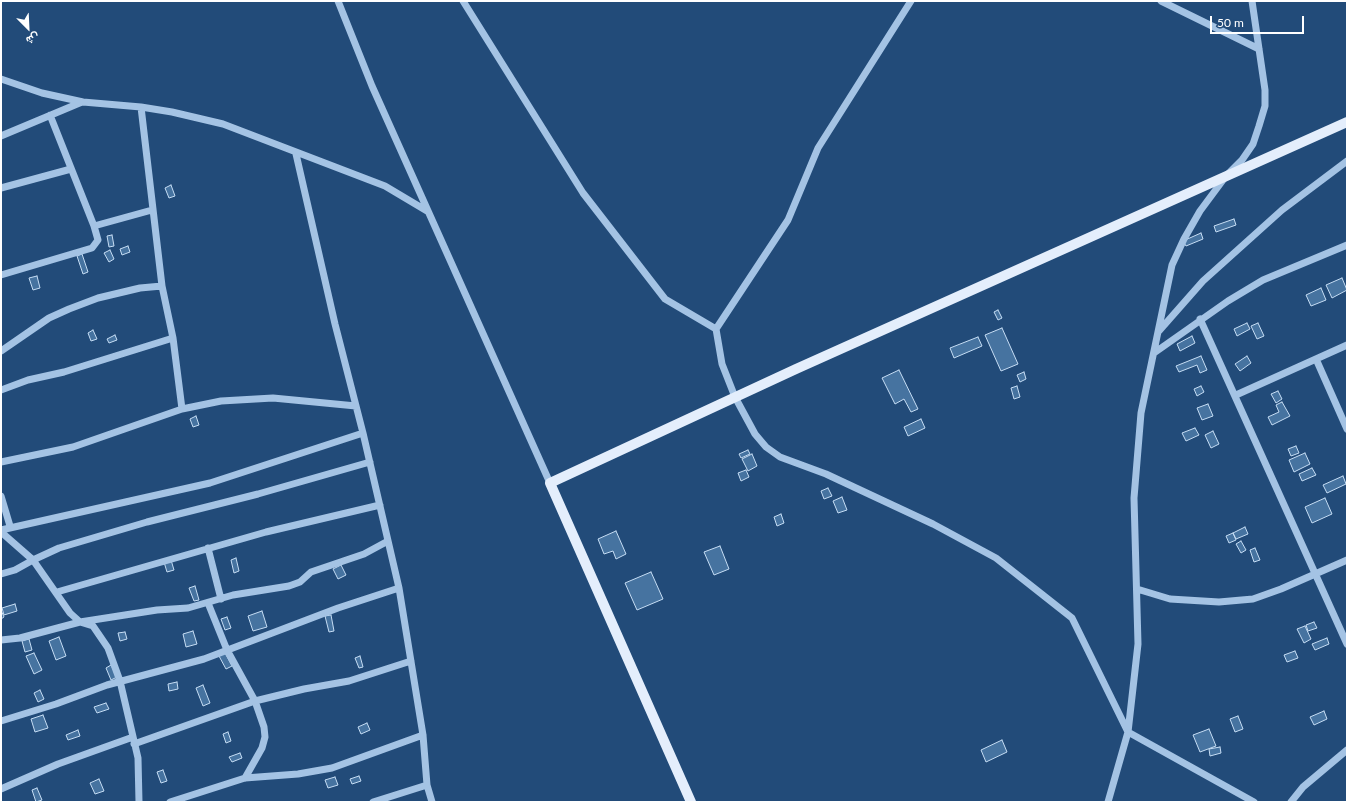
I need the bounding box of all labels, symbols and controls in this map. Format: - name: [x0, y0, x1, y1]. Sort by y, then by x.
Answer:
- north arrow: [8, 8, 48, 48]
- scale bar: [1212, 8, 1306, 34]
- text: 50 m: [1217, 15, 1244, 30]
- text: ش: [24, 31, 42, 48]

